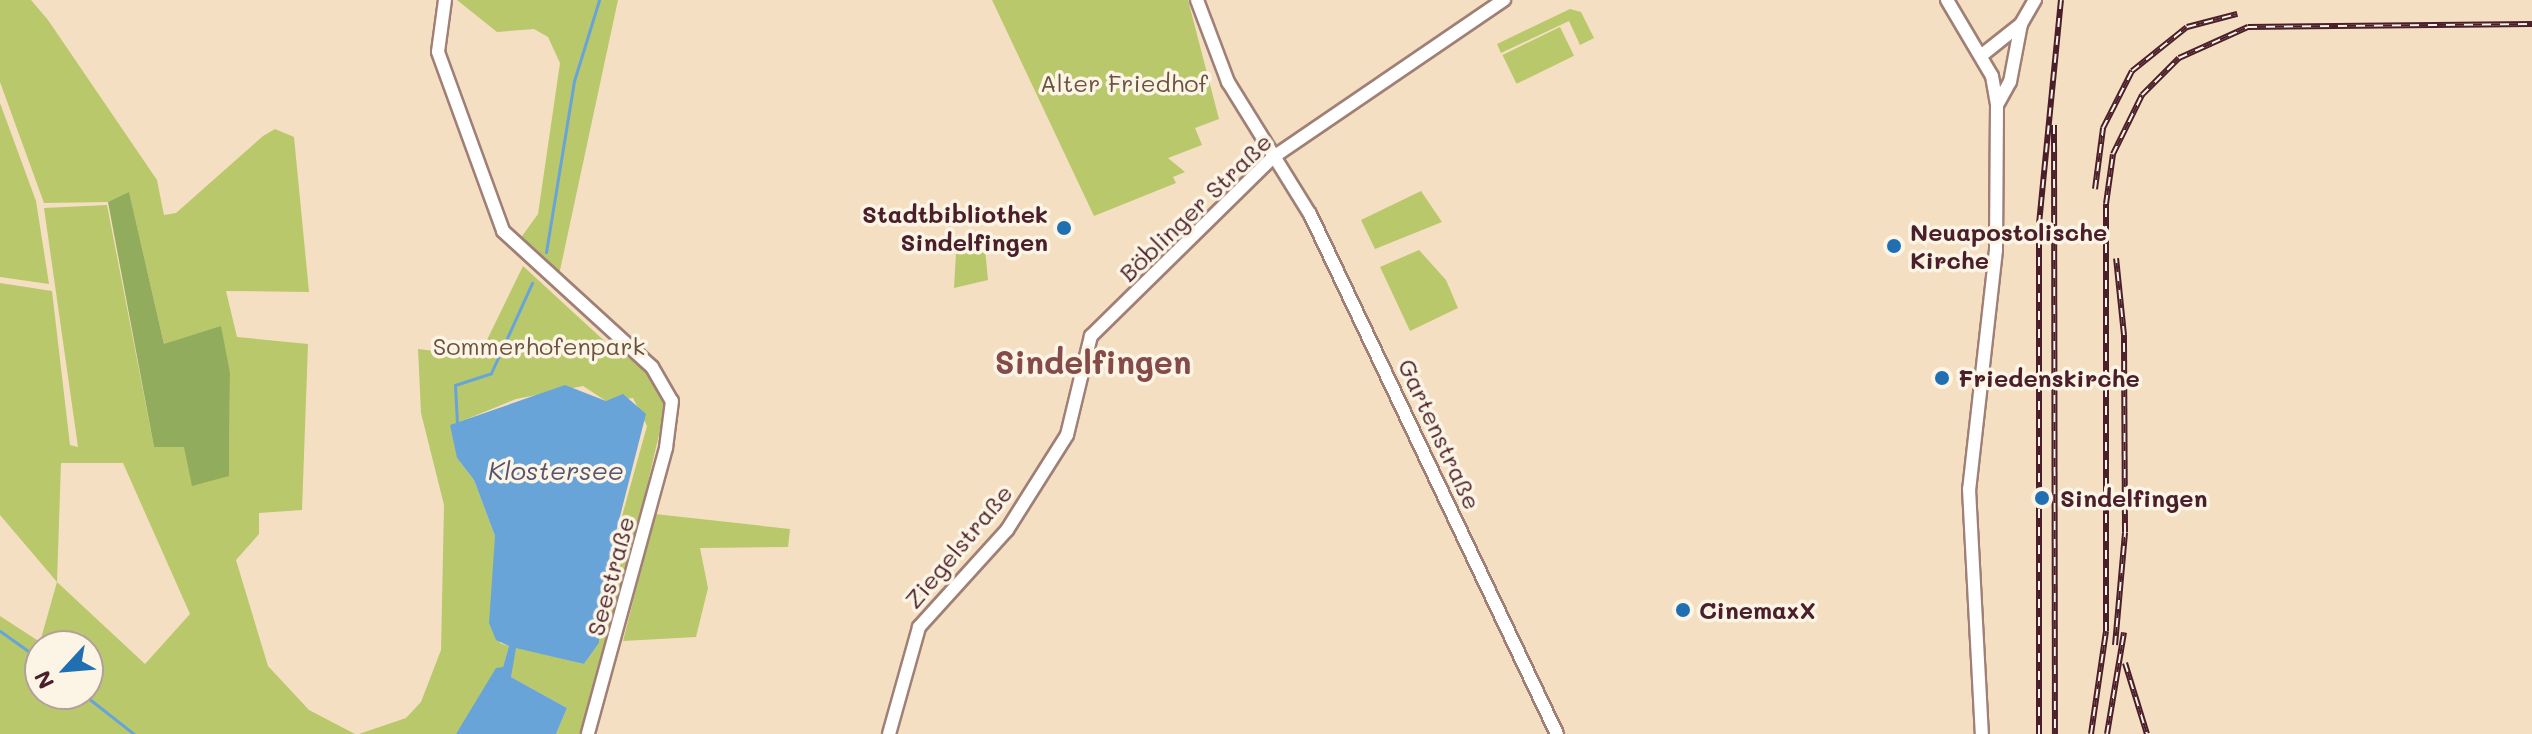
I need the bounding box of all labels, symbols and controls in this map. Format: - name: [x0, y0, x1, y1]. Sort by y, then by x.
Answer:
- park label: Alter Friedhof: [1040, 69, 1208, 97]
- street label: Böblinger Straße: [1113, 127, 1277, 287]
- place label: Stadtbibliothek Sindelfingen: [862, 200, 1048, 256]
- place label: Neuapostolische Kirche: [1910, 218, 2107, 274]
- marker: Stadtbibliothek Sindelfingen: [1055, 219, 1073, 237]
- marker: Neuapostolische Kirche: [1885, 237, 1903, 255]
- park label: Sommerhofenpark: [433, 332, 645, 360]
- district label: Sindelfingen: [995, 342, 1191, 380]
- street label: Gartenstraße: [1393, 354, 1487, 514]
- place label: Friedenskirche: [1958, 364, 2140, 392]
- marker: Friedenskirche: [1933, 369, 1951, 387]
- water label: Klostersee: [488, 455, 624, 487]
- street label: Ziegelstraße: [898, 478, 1018, 614]
- place label: Sindelfingen: [2060, 484, 2207, 512]
- marker: Sindelfingen: [2031, 487, 2053, 509]
- street label: Seestraße: [580, 513, 640, 639]
- place label: CinemaxX: [1699, 596, 1816, 624]
- marker: CinemaxX: [1674, 601, 1692, 619]
- north arrow: [24, 630, 104, 710]
- text: N: [27, 666, 60, 694]

